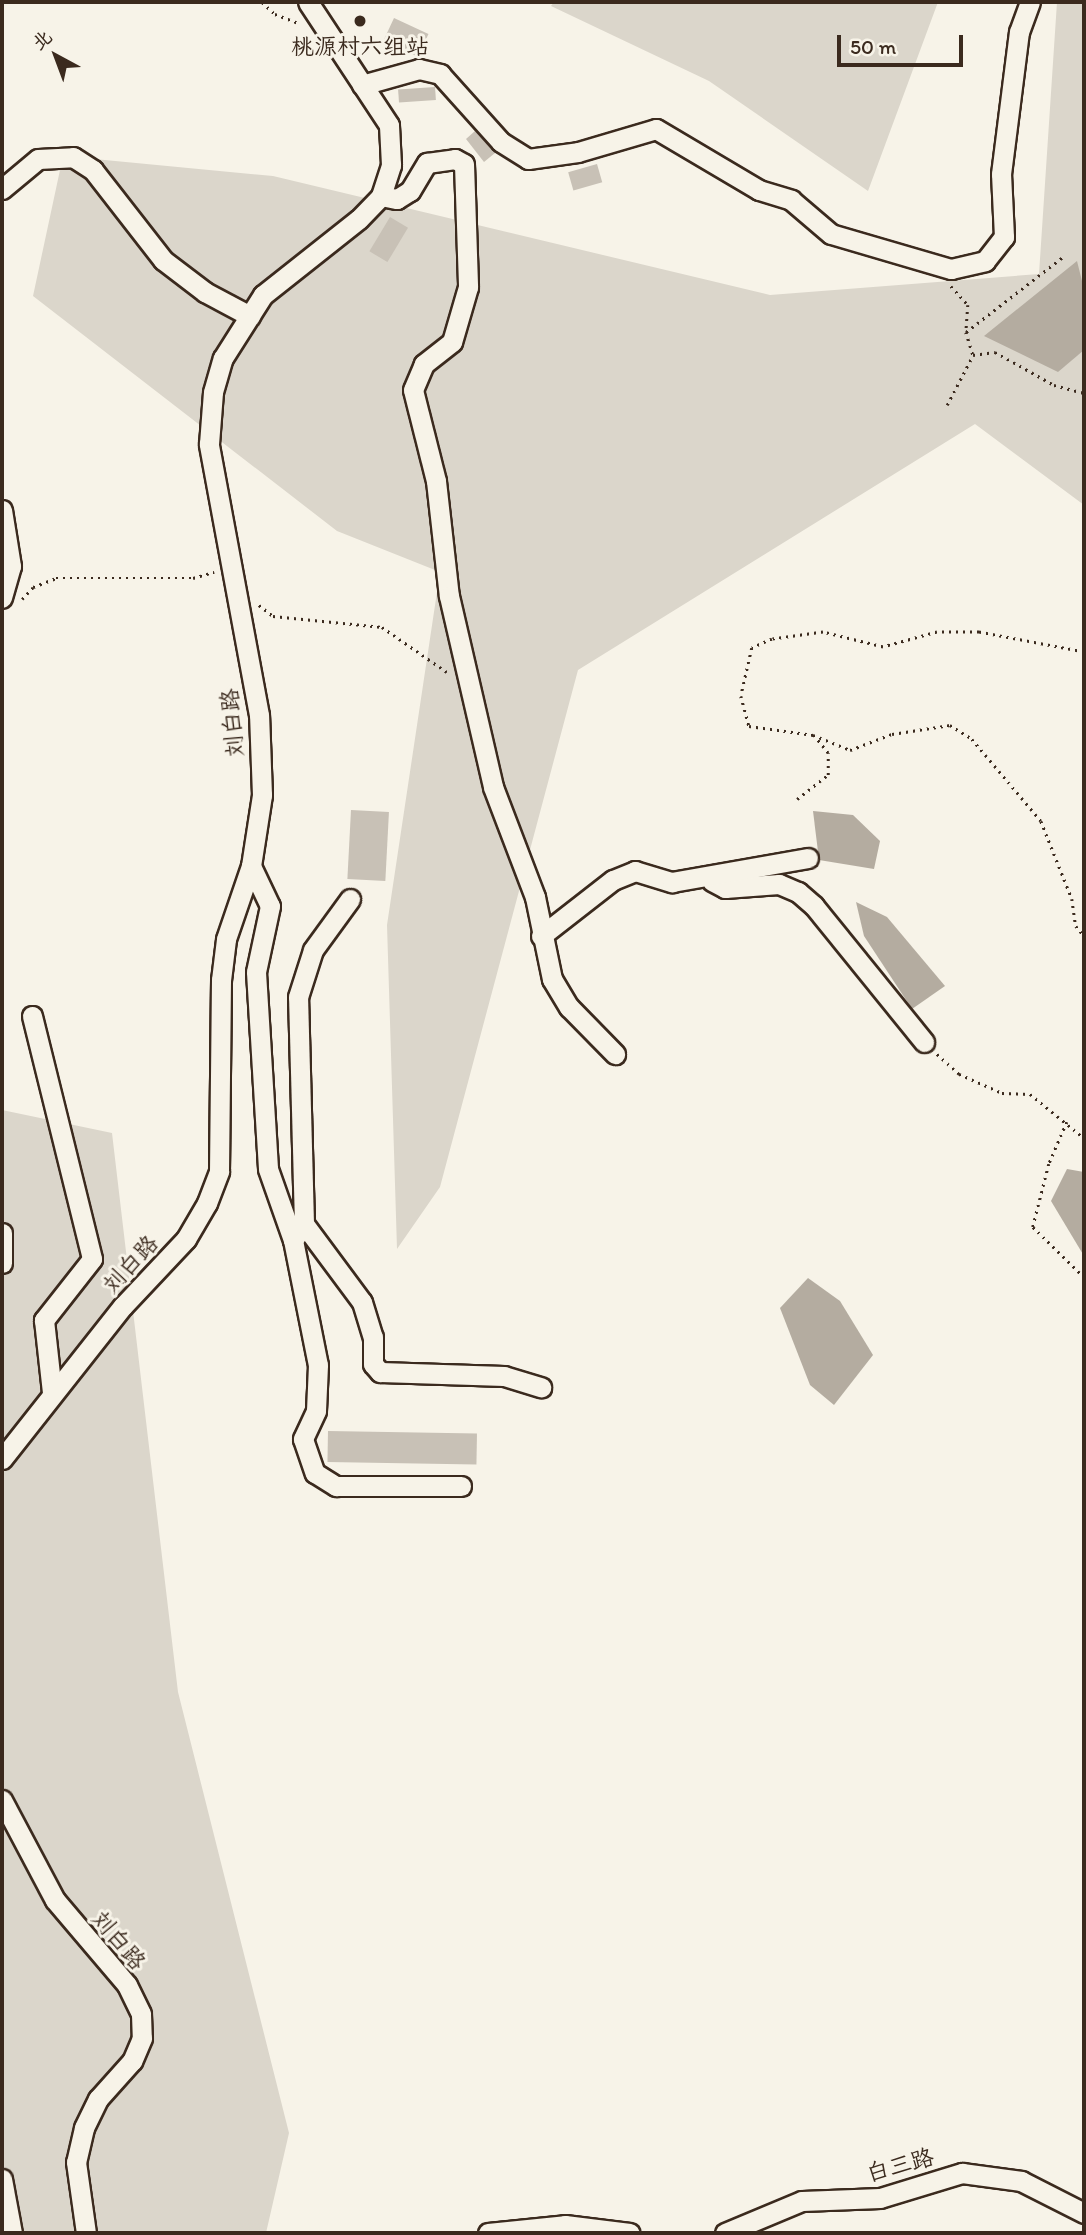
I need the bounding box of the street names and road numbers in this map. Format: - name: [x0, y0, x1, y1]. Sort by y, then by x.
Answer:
- street label: 刘白路: [215, 687, 249, 759]
- street label: 刘白路: [96, 1229, 164, 1299]
- street label: 刘白路: [86, 1905, 152, 1975]
- street label: 白三路: [863, 2143, 937, 2187]

